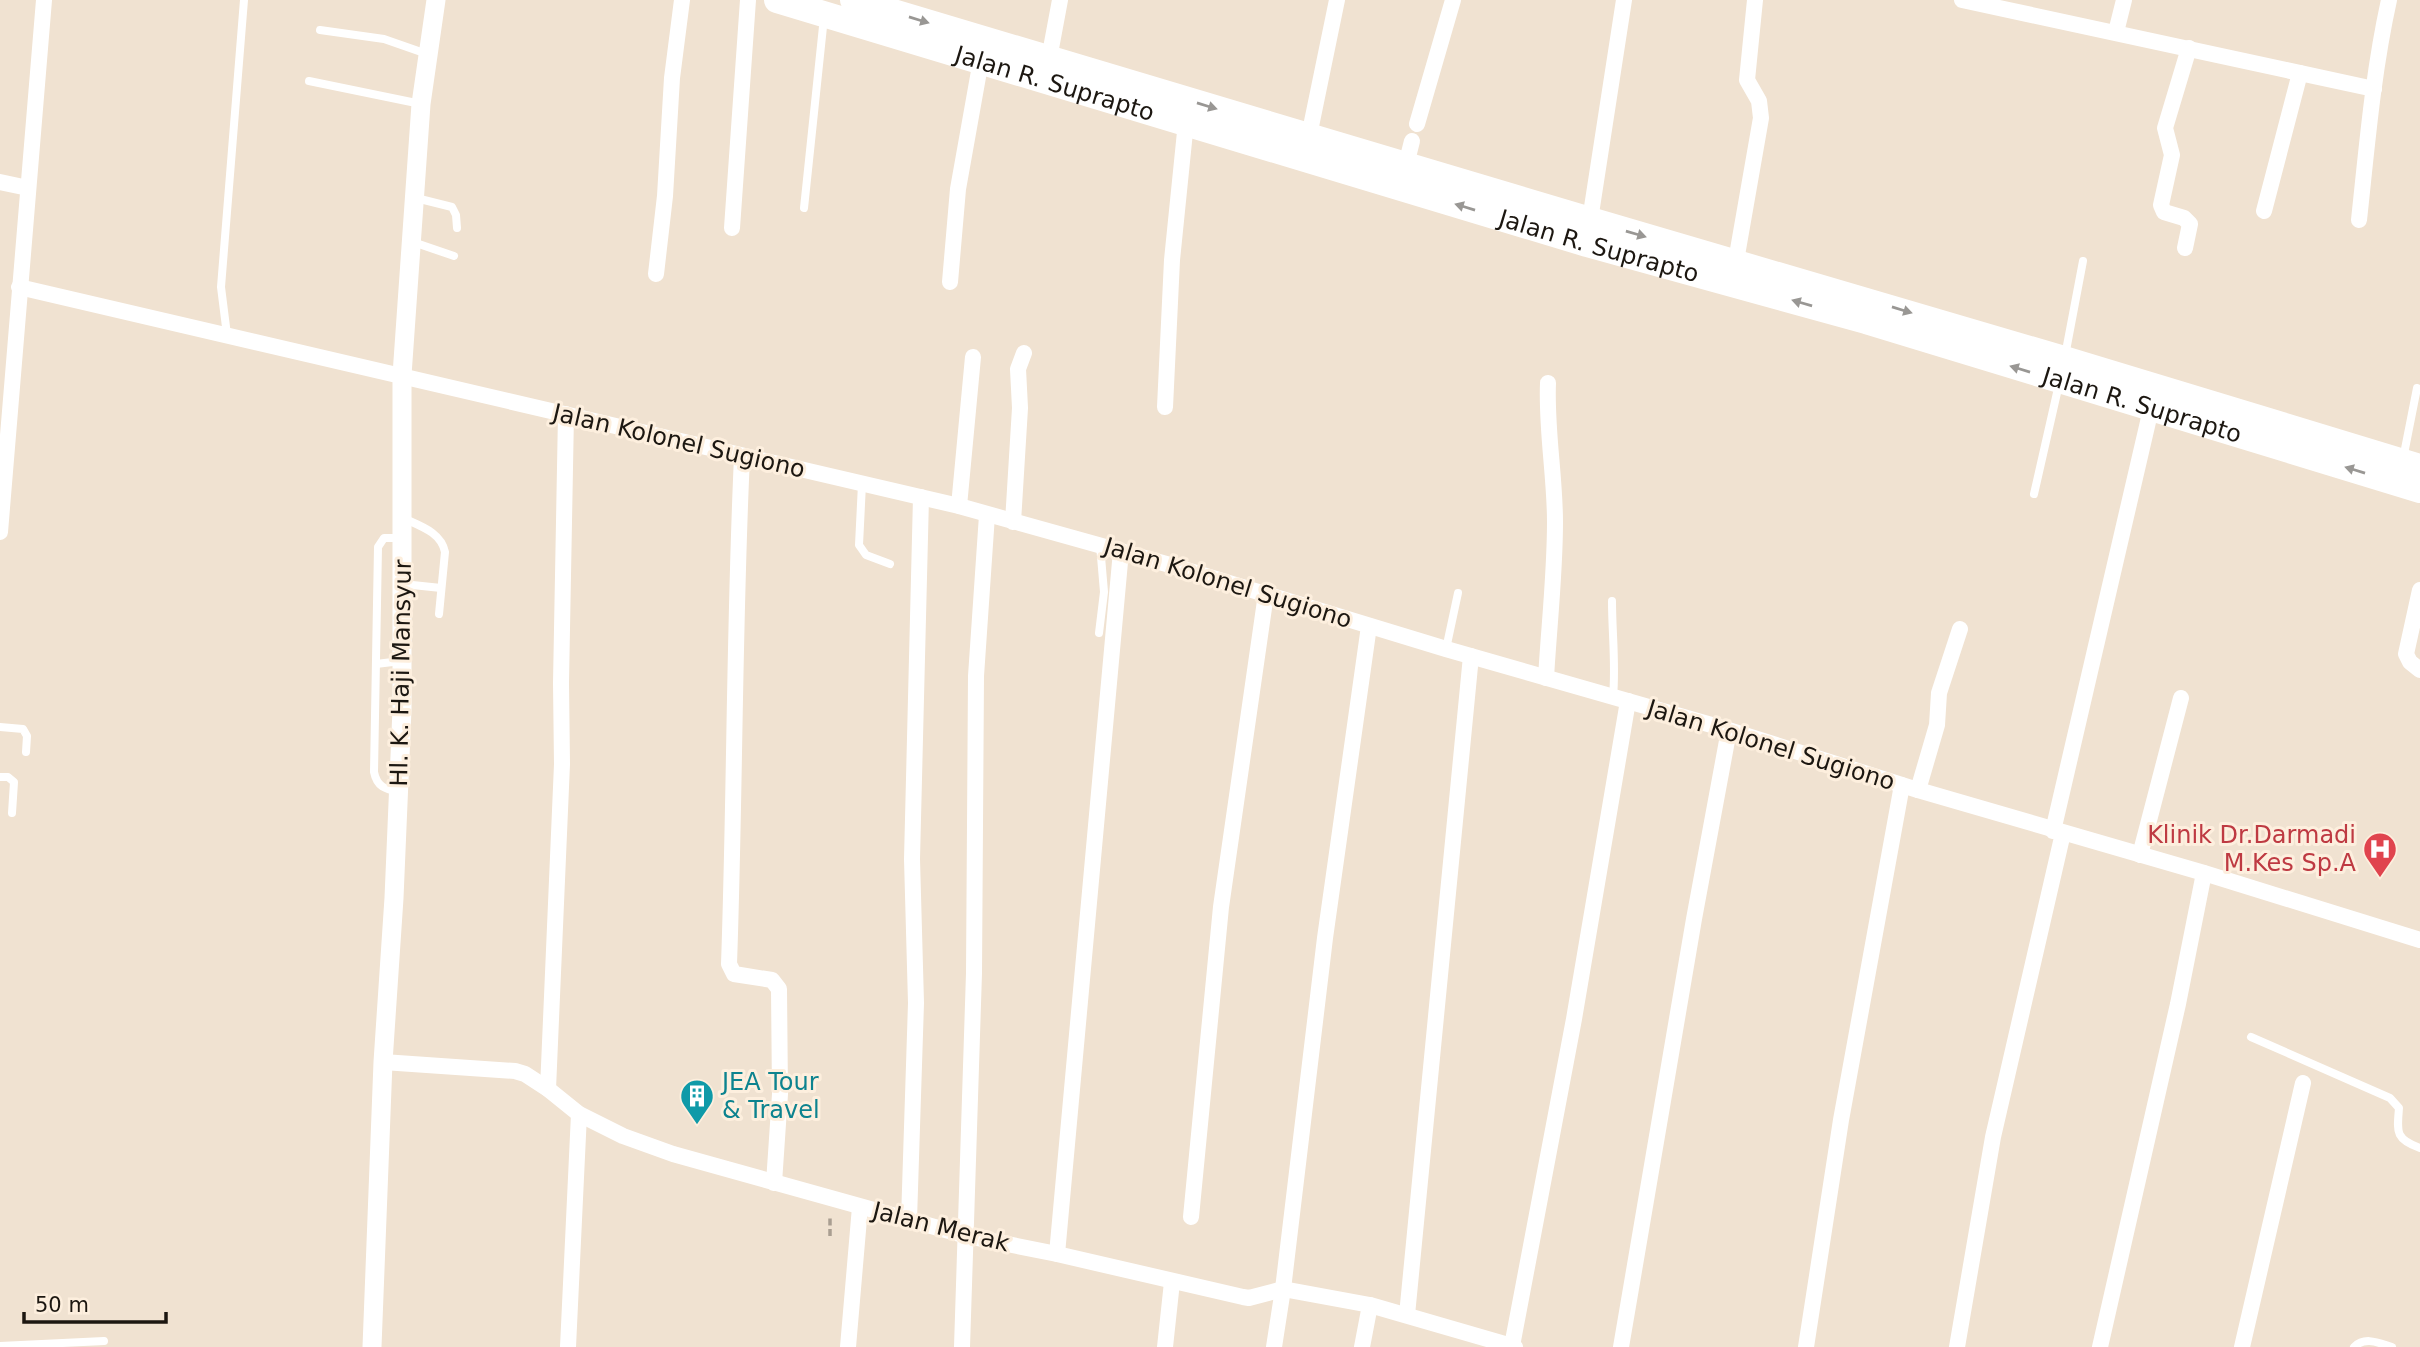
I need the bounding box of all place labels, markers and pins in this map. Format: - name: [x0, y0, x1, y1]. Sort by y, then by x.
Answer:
- place label: Klinik Dr.Darmadi M.Kes Sp.A: [2147, 821, 2357, 877]
- hospital icon: Klinik Dr.Darmadi M.Kes Sp.A: [2361, 830, 2399, 879]
- place label: JEA Tour & Travel: [720, 1068, 820, 1124]
- building icon: JEA Tour & Travel: [678, 1077, 716, 1126]

